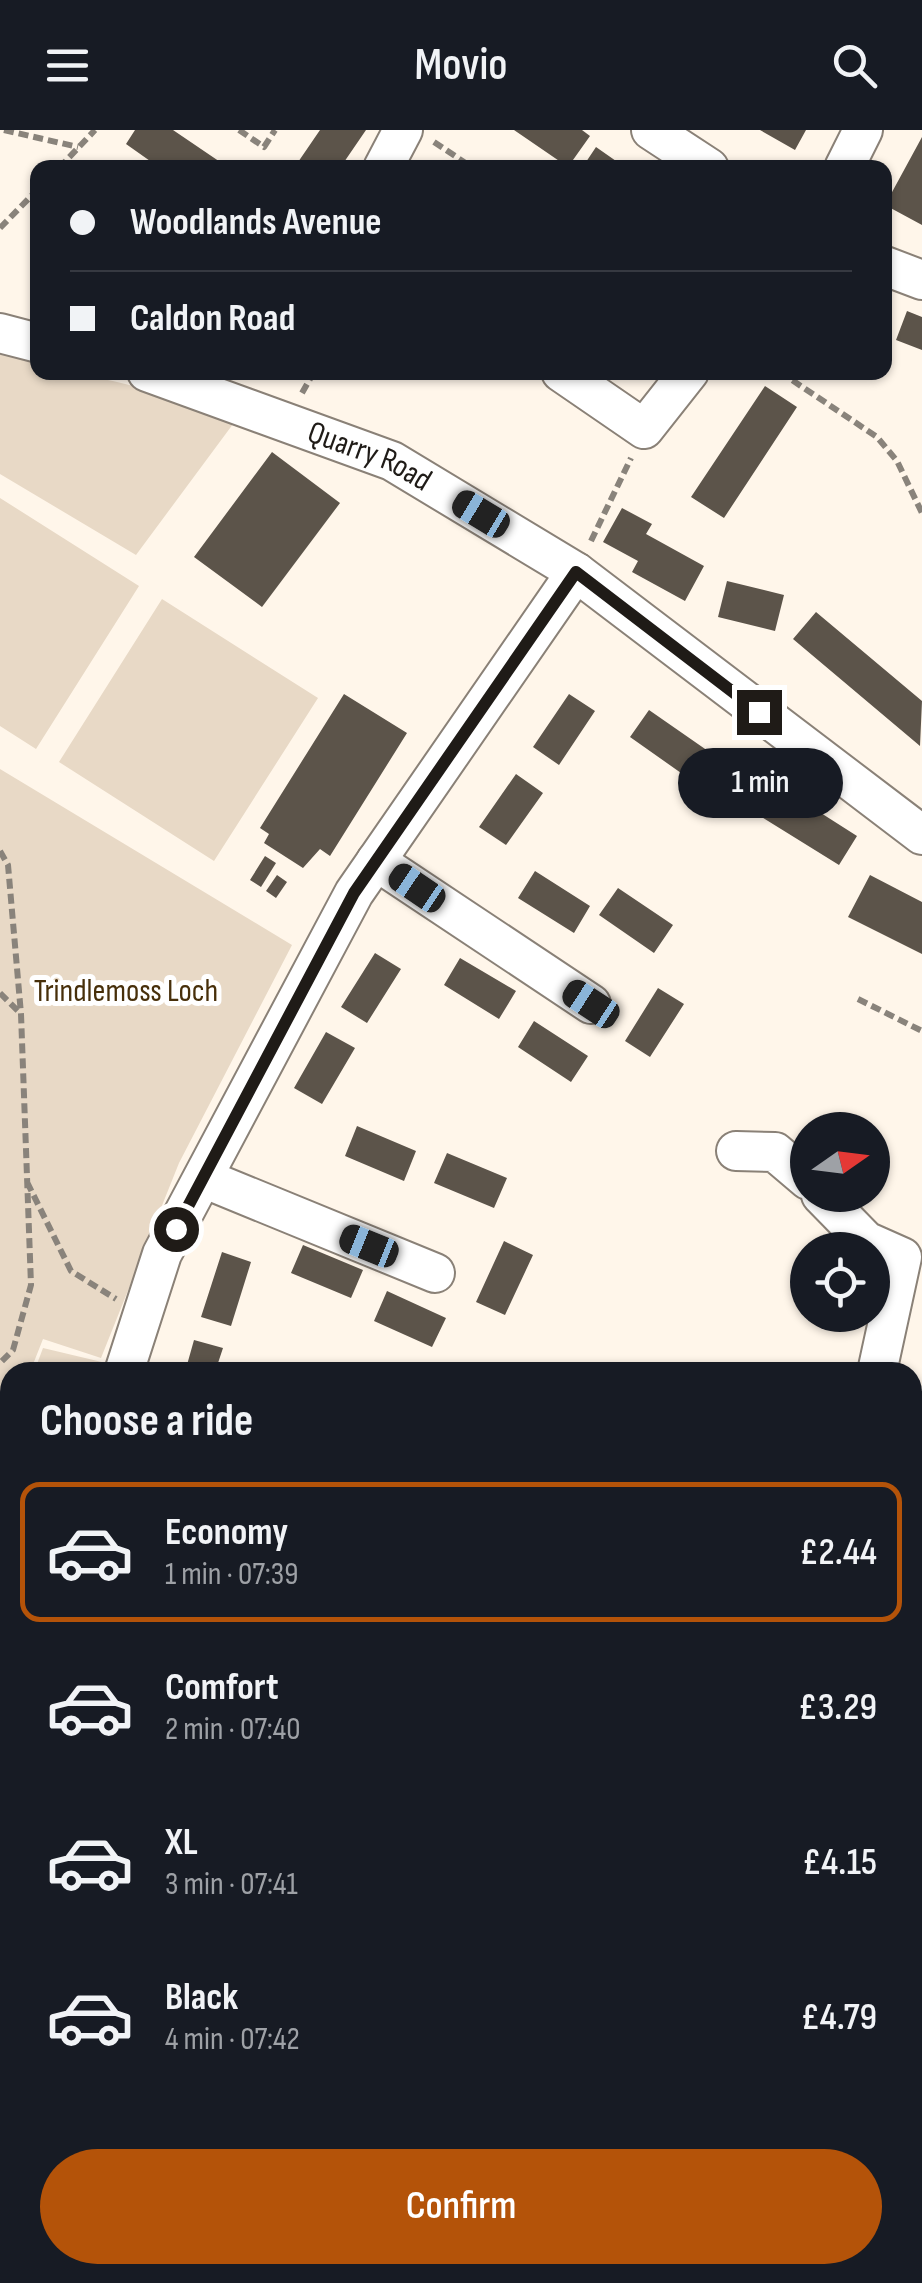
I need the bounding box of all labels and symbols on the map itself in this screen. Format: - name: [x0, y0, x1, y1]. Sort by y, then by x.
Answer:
- street label: Quarry Road: [303, 413, 439, 500]
- car: [448, 486, 514, 542]
- route end: [737, 690, 782, 735]
- callout: 1 min: [676, 747, 842, 817]
- car: [384, 859, 450, 917]
- park label: Trindlemoss Loch: [34, 972, 218, 1011]
- car: [558, 975, 624, 1033]
- north arrow: [790, 1112, 890, 1212]
- route start: [154, 1207, 199, 1252]
- car: [336, 1221, 402, 1271]

